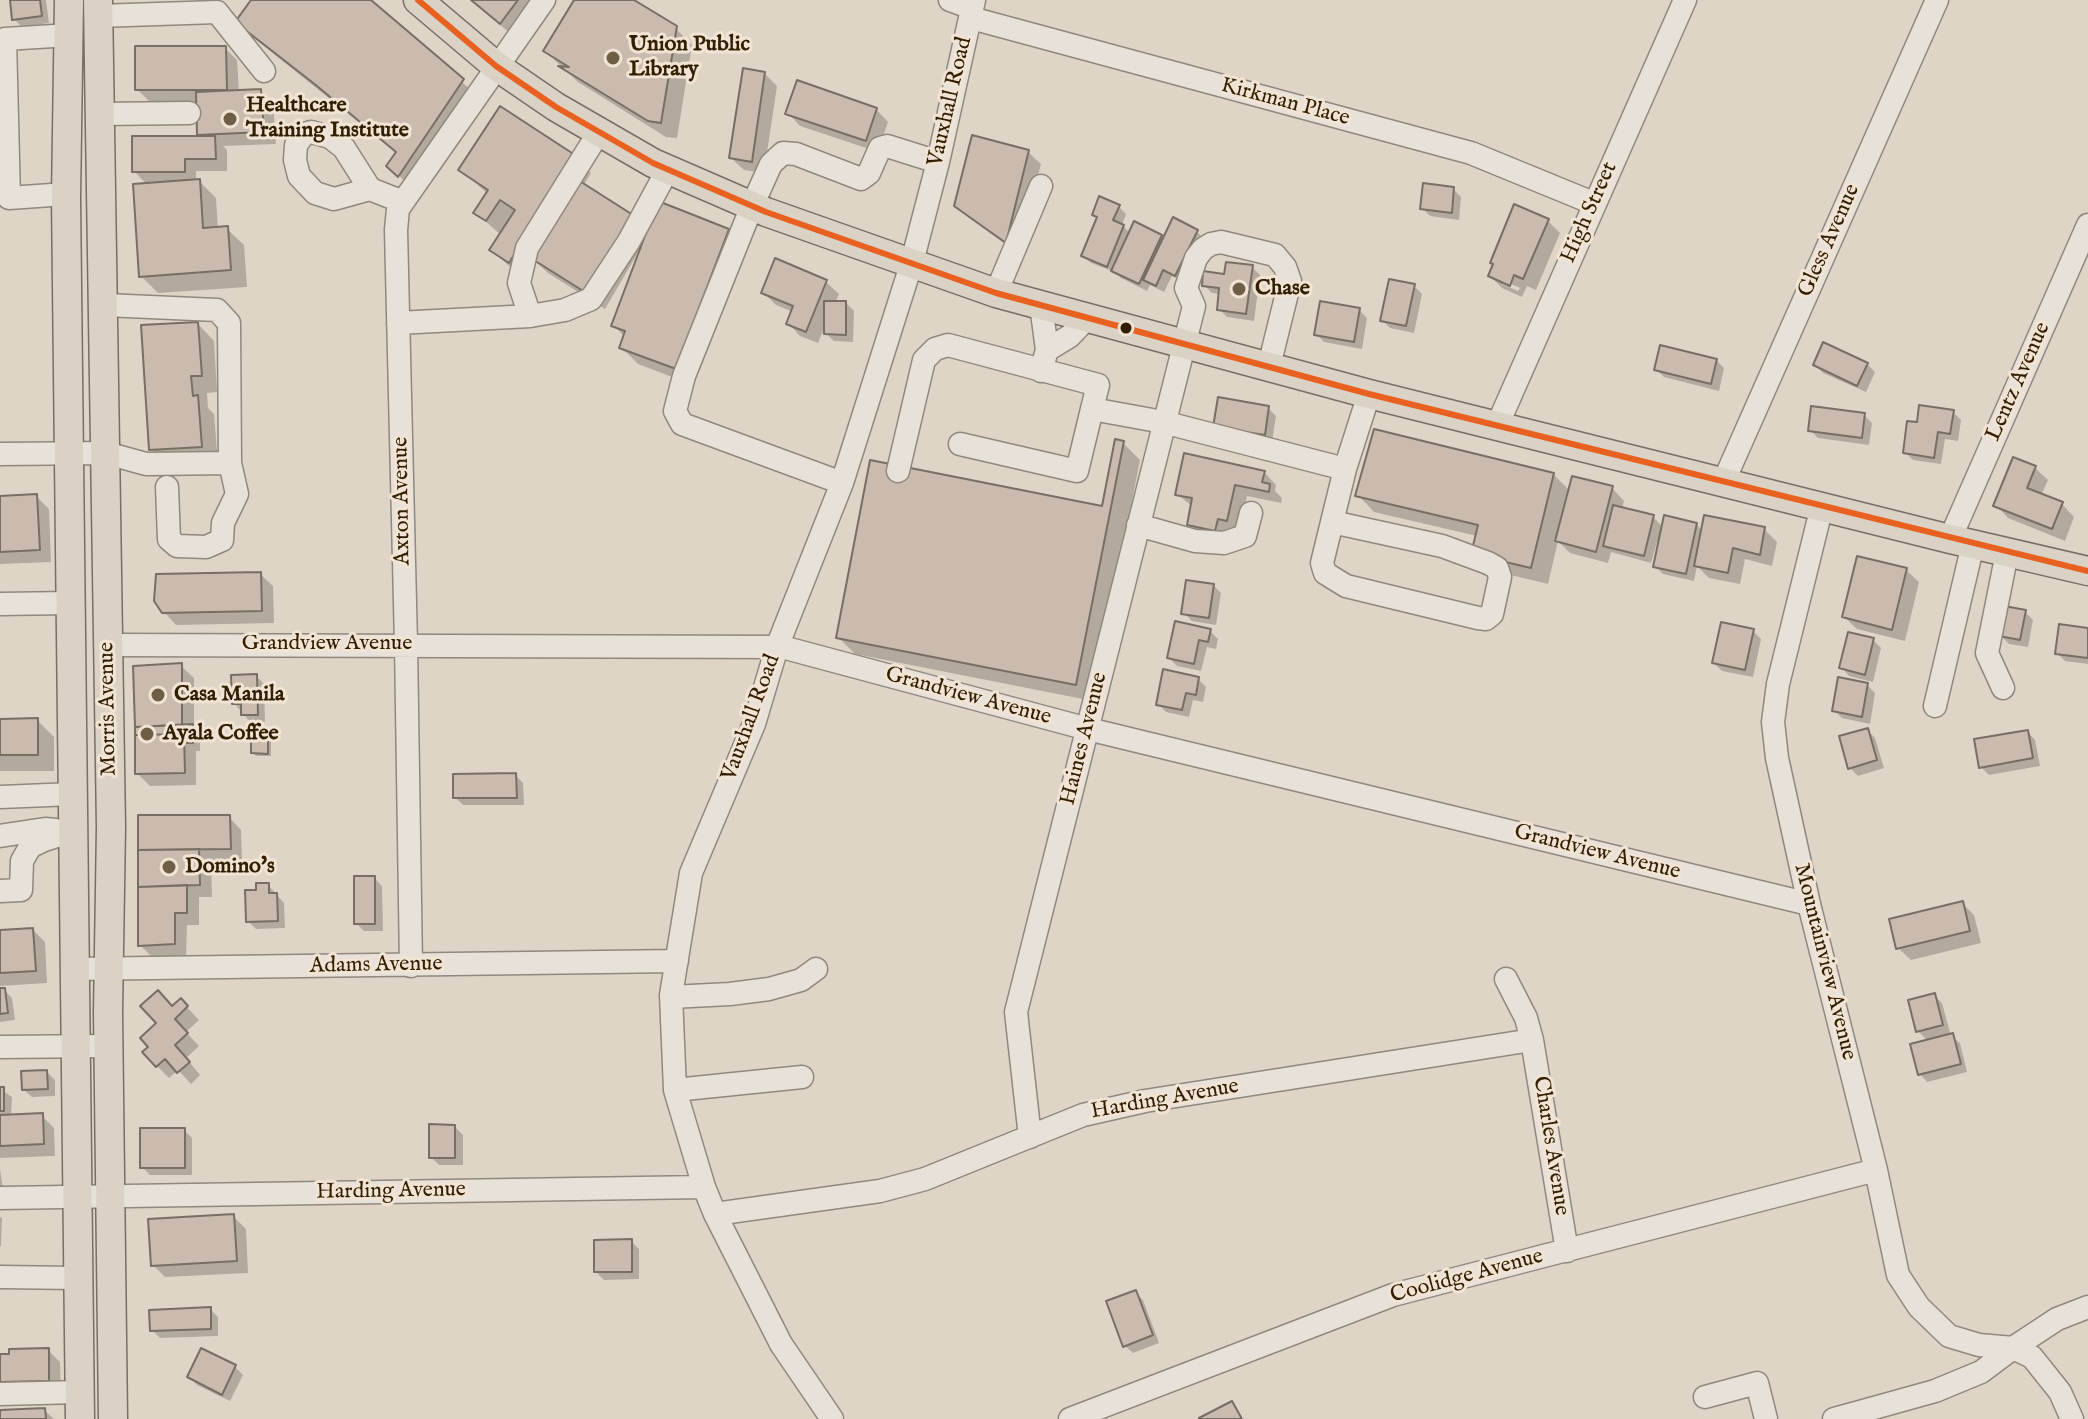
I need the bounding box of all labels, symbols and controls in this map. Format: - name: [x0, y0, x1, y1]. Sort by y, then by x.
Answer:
- place label: Union Public Library: [629, 32, 750, 84]
- street label: Vauxhall Road: [923, 35, 979, 169]
- marker: Union Public Library: [604, 49, 622, 67]
- street label: Kirkman Place: [1218, 73, 1352, 133]
- place label: Healthcare Training Institute: [246, 93, 409, 144]
- marker: Healthcare Training Institute: [221, 110, 239, 128]
- street label: High Street: [1556, 158, 1624, 268]
- street label: Gless Avenue: [1793, 180, 1867, 302]
- place label: Chase: [1255, 276, 1310, 302]
- marker: Chase: [1230, 280, 1248, 298]
- street label: Lentz Avenue: [1981, 318, 2057, 446]
- unlabelled marker: [1118, 320, 1134, 336]
- street label: Axton Avenue: [389, 436, 417, 566]
- street label: Grandview Avenue: [242, 631, 412, 657]
- street label: Morris Avenue: [95, 642, 123, 776]
- street label: Vauxhall Road: [717, 651, 787, 785]
- street label: Grandview Avenue: [882, 662, 1054, 732]
- street label: Haines Avenue: [1056, 670, 1114, 808]
- place label: Casa Manila: [174, 682, 285, 708]
- marker: Casa Manila: [149, 686, 167, 704]
- place label: Ayala Coffee: [163, 721, 279, 747]
- marker: Ayala Coffee: [138, 725, 156, 743]
- street label: Grandview Avenue: [1511, 820, 1683, 886]
- place label: Domino's: [185, 854, 275, 880]
- marker: Domino's: [160, 858, 178, 876]
- street label: Mountainview Avenue: [1787, 861, 1861, 1063]
- street label: Adams Avenue: [309, 952, 443, 980]
- street label: Harding Avenue: [1089, 1074, 1241, 1126]
- street label: Charles Avenue: [1526, 1074, 1574, 1218]
- street label: Harding Avenue: [316, 1177, 466, 1207]
- street label: Coolidge Avenue: [1388, 1244, 1546, 1310]

